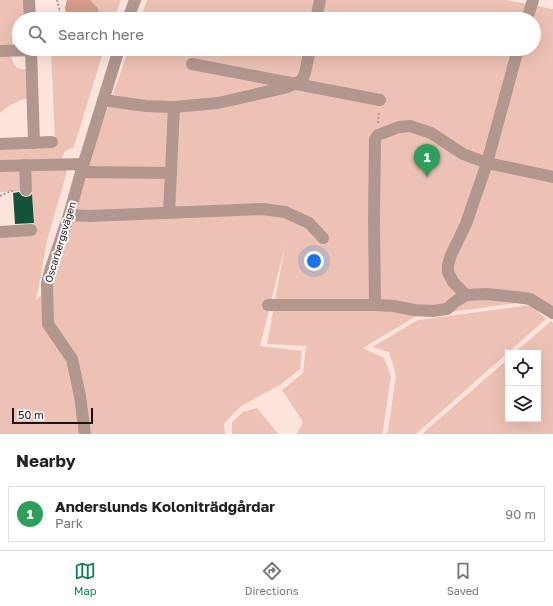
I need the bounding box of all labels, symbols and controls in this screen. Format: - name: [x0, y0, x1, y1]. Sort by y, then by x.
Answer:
- search box: [12, 12, 541, 56]
- icon: search: [26, 23, 48, 45]
- text: Search here: [58, 25, 144, 43]
- pin: 1: [414, 144, 440, 177]
- street label: Oscarbergsvägen: [42, 200, 78, 284]
- your location: [304, 251, 324, 271]
- map controls: [505, 350, 541, 422]
- button: locate: [505, 350, 541, 386]
- button: layers: [505, 386, 541, 422]
- scale bar: [12, 406, 93, 425]
- text: 50 m: [18, 408, 44, 421]
- text: Nearby: [16, 450, 76, 471]
- text: Anderslunds Koloniträdgårdar: [55, 497, 275, 515]
- text: 1: [27, 506, 33, 522]
- text: 90 m: [505, 506, 536, 522]
- text: Park: [55, 515, 83, 531]
- tab: Map: [74, 560, 97, 597]
- tab: Directions: [245, 560, 299, 597]
- tab: Saved: [447, 560, 479, 597]

